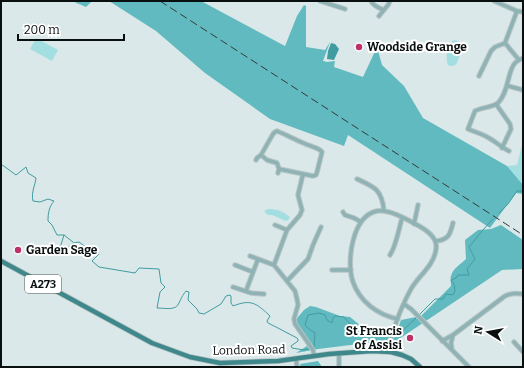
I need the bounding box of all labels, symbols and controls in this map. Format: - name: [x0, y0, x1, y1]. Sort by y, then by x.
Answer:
- scale bar: [18, 16, 124, 42]
- text: 200 m: [24, 23, 60, 37]
- place label: Woodside Grange: [367, 40, 467, 54]
- marker: Woodside Grange: [354, 42, 364, 52]
- place label: Garden Sage: [26, 243, 98, 257]
- marker: Garden Sage: [13, 245, 23, 255]
- road number: A273: [25, 275, 61, 293]
- north arrow: [468, 312, 508, 352]
- place label: St Francis of Assisi: [346, 324, 402, 352]
- text: N: [471, 324, 486, 336]
- marker: St Francis of Assisi: [405, 333, 415, 343]
- street label: London Road: [212, 342, 286, 358]

